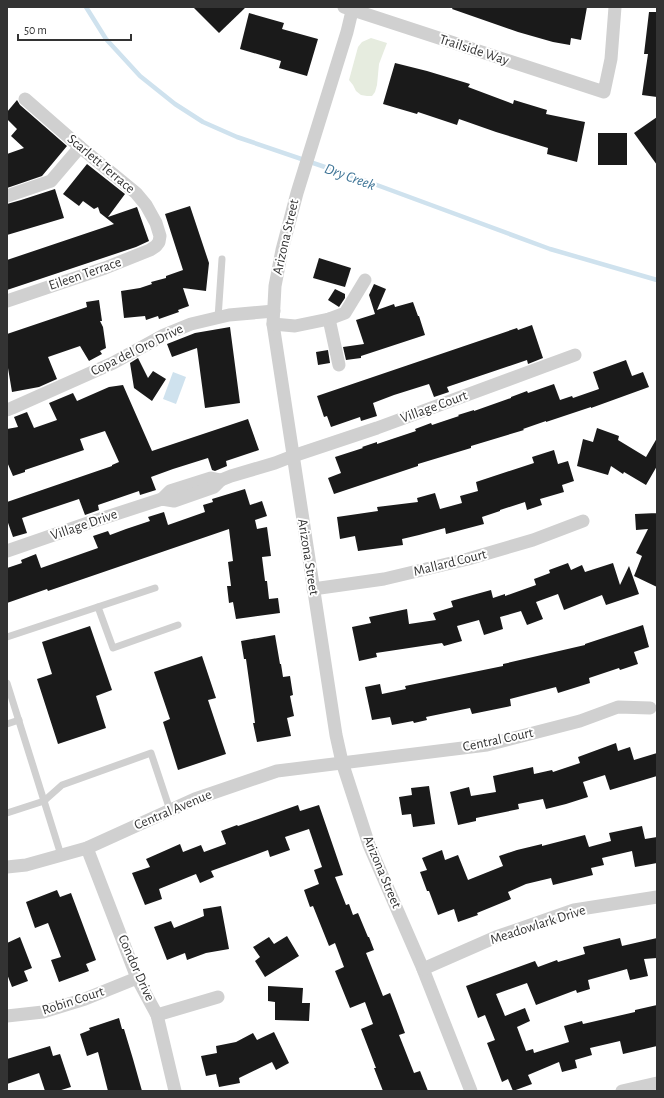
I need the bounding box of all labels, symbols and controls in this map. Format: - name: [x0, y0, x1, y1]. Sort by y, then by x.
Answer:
- scale bar: [18, 16, 131, 42]
- text: 50 m: [24, 24, 47, 36]
- street label: Trailside Way: [437, 32, 511, 68]
- street label: Scarlett Terrace: [65, 132, 137, 196]
- water label: Dry Creek: [323, 161, 378, 193]
- street label: Arizona Street: [271, 197, 302, 276]
- street label: Eileen Terrace: [47, 255, 123, 293]
- street label: Copa del Oro Drive: [89, 322, 185, 378]
- street label: Village Court: [399, 388, 470, 426]
- street label: Village Drive: [49, 507, 119, 543]
- street label: Arizona Street: [295, 518, 321, 597]
- street label: Mallard Court: [412, 547, 488, 579]
- street label: Central Court: [462, 726, 535, 754]
- street label: Central Avenue: [132, 787, 214, 833]
- street label: Arizona Street: [360, 834, 404, 911]
- street label: Meadowlark Drive: [489, 903, 587, 947]
- street label: Condor Drive: [115, 933, 157, 1003]
- street label: Robin Court: [40, 984, 106, 1018]

